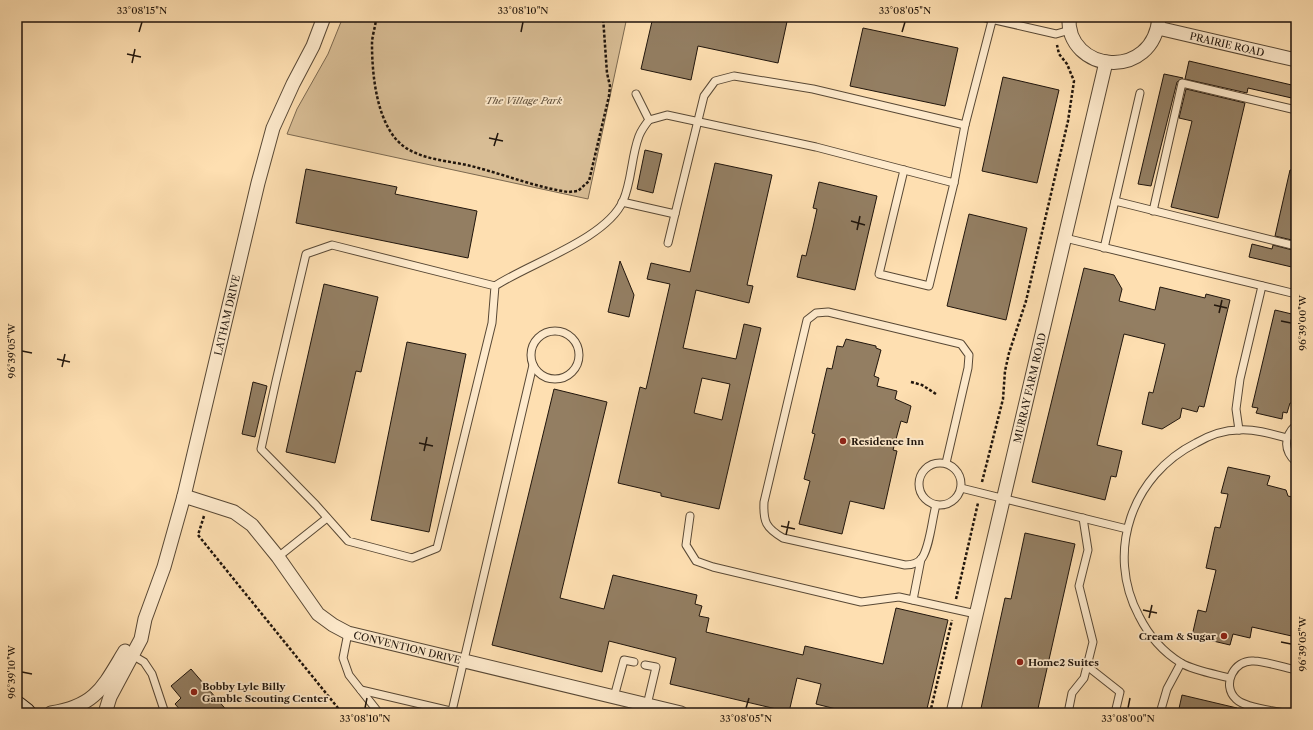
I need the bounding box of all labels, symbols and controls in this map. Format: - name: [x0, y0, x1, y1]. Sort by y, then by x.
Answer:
- text: 33°08'15"N: [117, 4, 167, 17]
- text: 33°08'10"N: [497, 4, 549, 17]
- text: 33°08'05"N: [879, 4, 931, 17]
- street label: PRAIRIE ROAD: [1188, 30, 1266, 59]
- park label: The Village Park: [486, 94, 563, 107]
- street label: LATHAM DRIVE: [211, 273, 243, 357]
- text: 96°39'00"W: [1296, 294, 1309, 351]
- text: 96°39'05"W: [5, 323, 18, 378]
- street label: MURRAY FARM ROAD: [1011, 332, 1049, 444]
- place label: Residence Inn: [851, 435, 924, 448]
- marker: Residence Inn: [838, 436, 848, 446]
- text: 96°39'05"W: [1296, 616, 1309, 671]
- street label: CONVENTION DRIVE: [352, 629, 462, 667]
- place label: Cream & Sugar: [1139, 630, 1216, 643]
- marker: Cream & Sugar: [1219, 631, 1229, 641]
- text: 96°39'10"W: [5, 644, 18, 699]
- place label: Home2 Suites: [1028, 656, 1099, 669]
- marker: Home2 Suites: [1015, 657, 1025, 667]
- place label: Bobby Lyle Billy Gamble Scouting Center: [202, 680, 328, 705]
- marker: Bobby Lyle Billy Gamble Scouting Center: [189, 687, 199, 697]
- text: 33°08'10"N: [339, 712, 391, 725]
- text: 33°08'05"N: [720, 712, 772, 725]
- text: 33°08'00"N: [1101, 712, 1155, 725]

